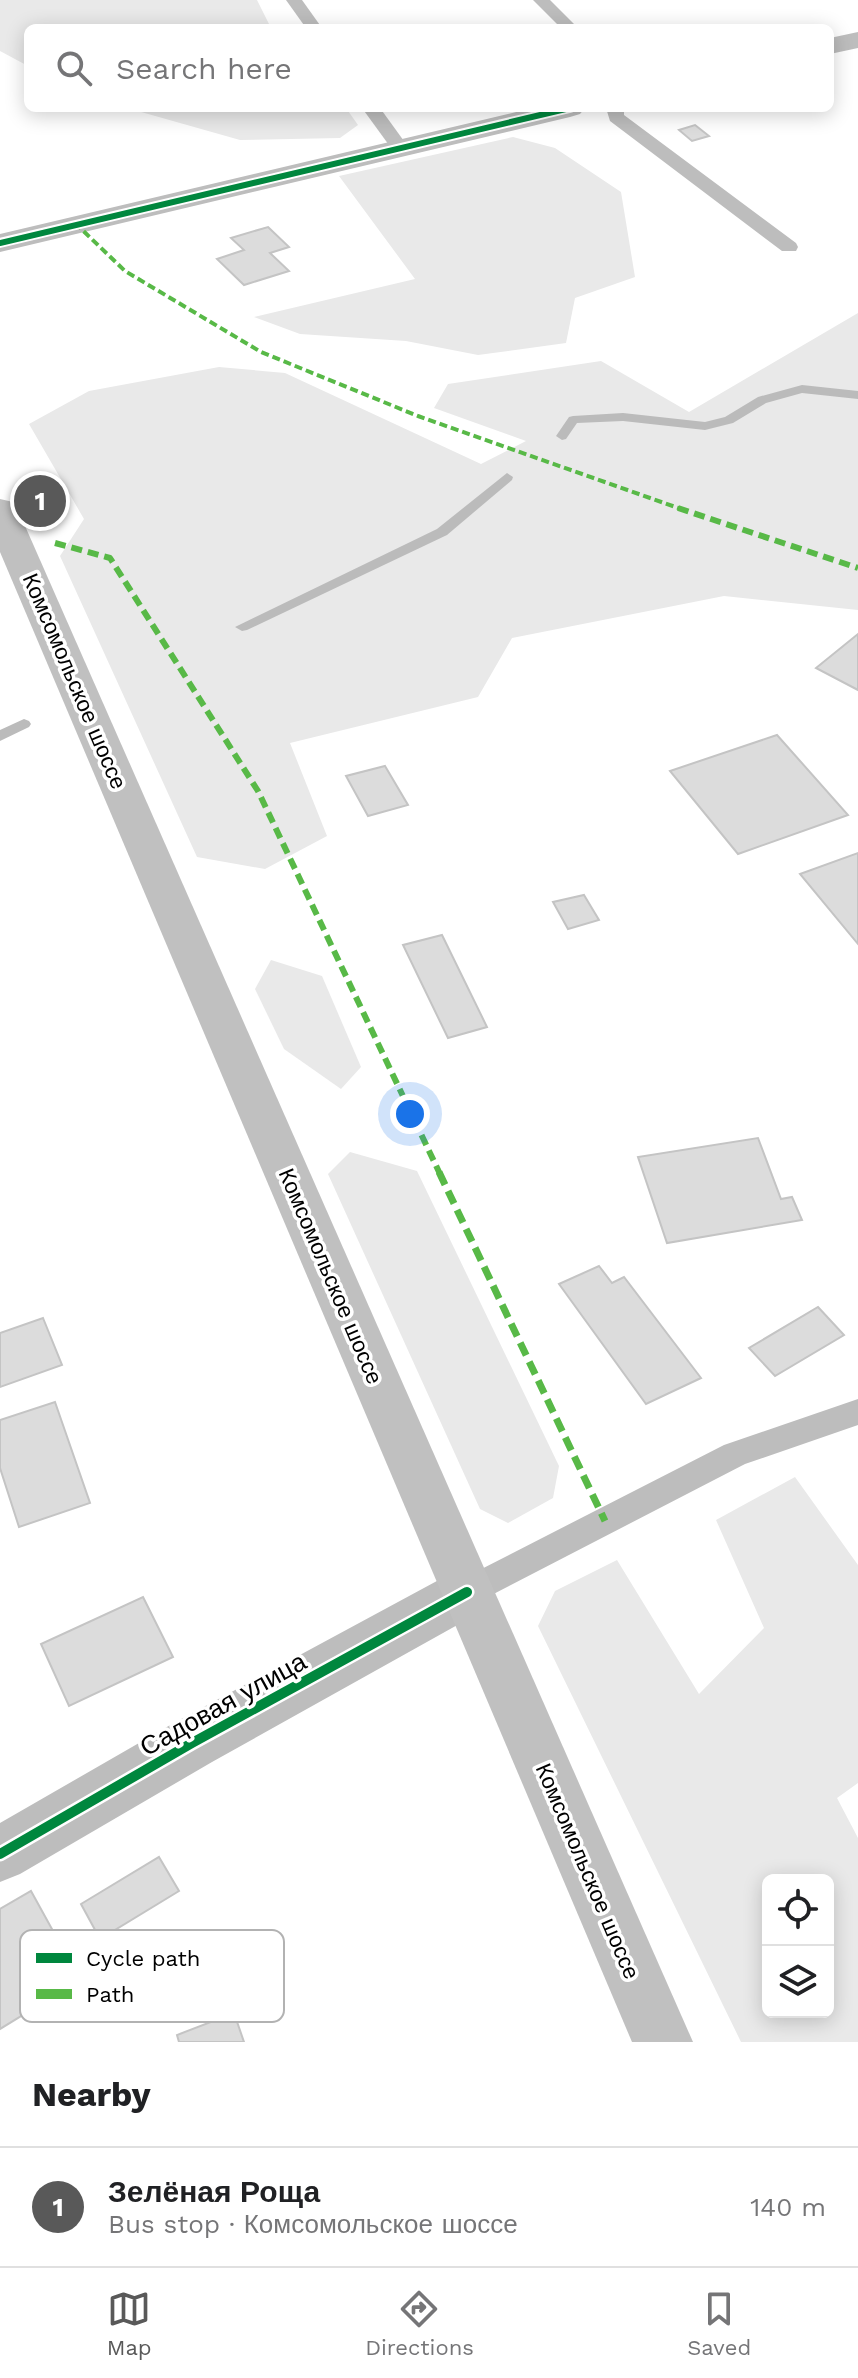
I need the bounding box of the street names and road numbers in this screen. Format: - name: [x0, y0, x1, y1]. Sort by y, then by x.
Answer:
- street label: Комсомольское шоссе: [18, 570, 131, 793]
- street label: Комсомольское шоссе: [274, 1165, 387, 1388]
- street label: Садовая улица: [135, 1646, 312, 1762]
- street label: Комсомольское шоссе: [531, 1760, 644, 1983]

